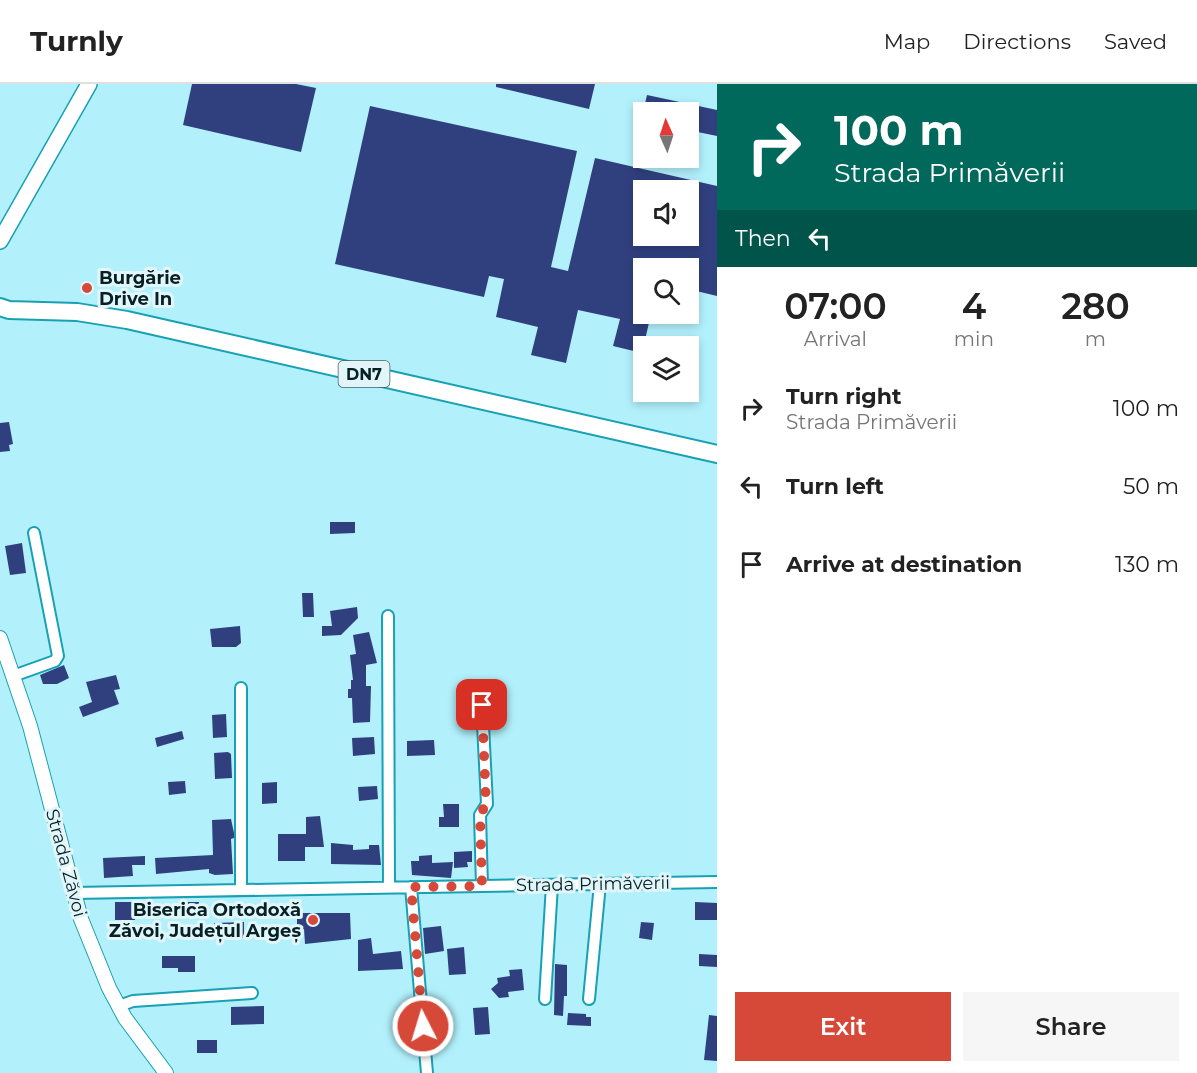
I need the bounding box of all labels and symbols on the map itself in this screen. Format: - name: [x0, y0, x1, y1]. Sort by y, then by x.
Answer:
- north arrow: [633, 102, 699, 168]
- place label: Burgărie Drive In: [99, 267, 181, 310]
- marker: Burgărie Drive In: [80, 281, 94, 295]
- road number: DN7: [338, 361, 389, 387]
- pin: [456, 679, 507, 730]
- street label: Strada Zăvoi: [41, 807, 91, 919]
- street label: Strada Primăverii: [516, 872, 670, 896]
- place label: Biserica Ortodoxă Zăvoi, Județul Argeș: [109, 899, 301, 943]
- marker: Biserica Ortodoxă Zăvoi, Județul Argeș: [306, 913, 320, 927]
- position arrow: [391, 994, 455, 1058]

